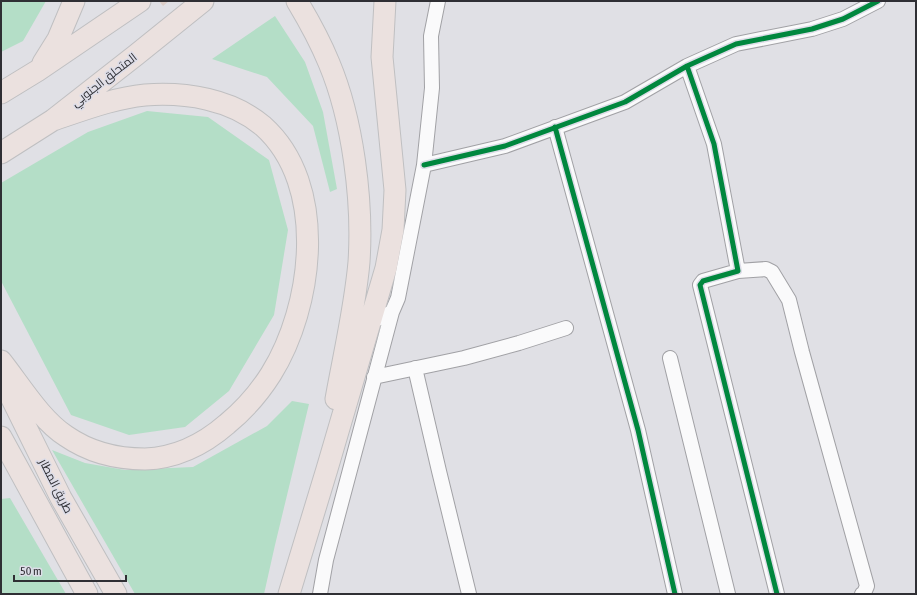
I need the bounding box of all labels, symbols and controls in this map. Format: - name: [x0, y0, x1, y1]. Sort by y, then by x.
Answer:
- street label: المتحلق الجنوبي: [68, 50, 141, 112]
- street label: طريق المطار: [36, 455, 76, 516]
- scale bar: [14, 557, 126, 583]
- text: 50 m: [20, 564, 42, 578]

